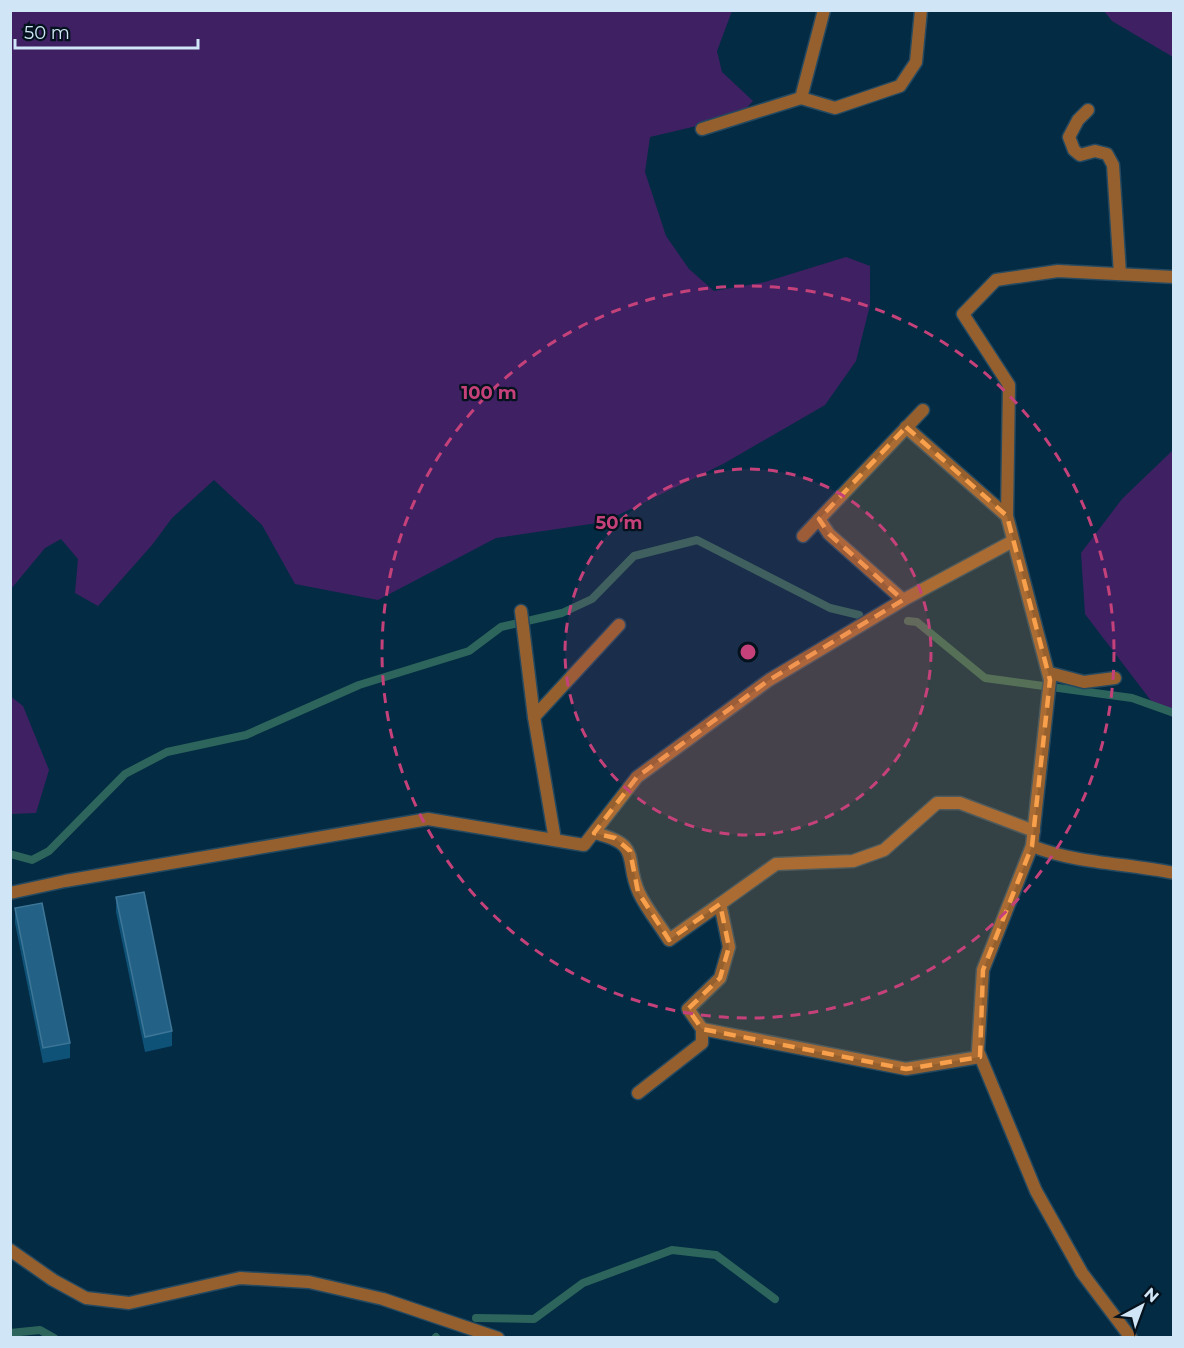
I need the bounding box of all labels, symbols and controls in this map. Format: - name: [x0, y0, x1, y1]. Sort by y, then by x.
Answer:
- scale bar: [15, 12, 198, 50]
- text: 50 m: [24, 22, 70, 44]
- text: 100 m: [461, 382, 517, 404]
- text: 50 m: [596, 512, 642, 534]
- centre of rings: [738, 642, 758, 662]
- north arrow: [1112, 1276, 1172, 1336]
- text: N: [1140, 1284, 1163, 1306]

